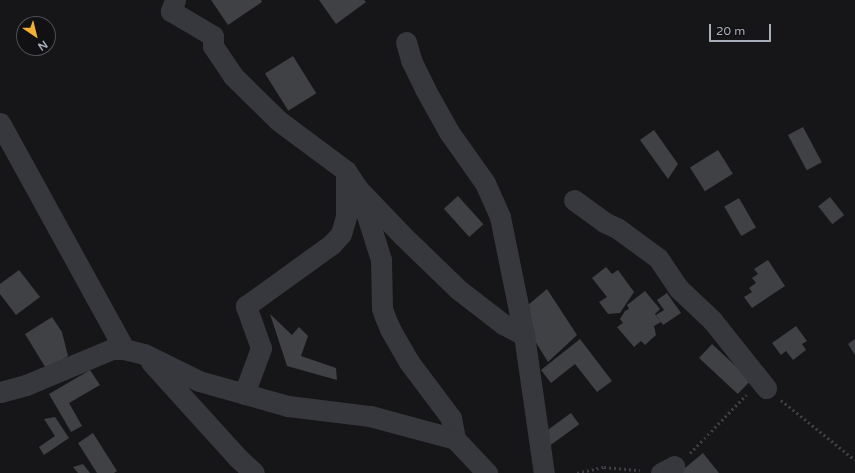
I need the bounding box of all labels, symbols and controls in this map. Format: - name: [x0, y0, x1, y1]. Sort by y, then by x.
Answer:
- north arrow: [16, 16, 56, 56]
- scale bar: [711, 16, 773, 42]
- text: 20 m: [716, 24, 745, 38]
- text: N: [35, 38, 50, 53]

